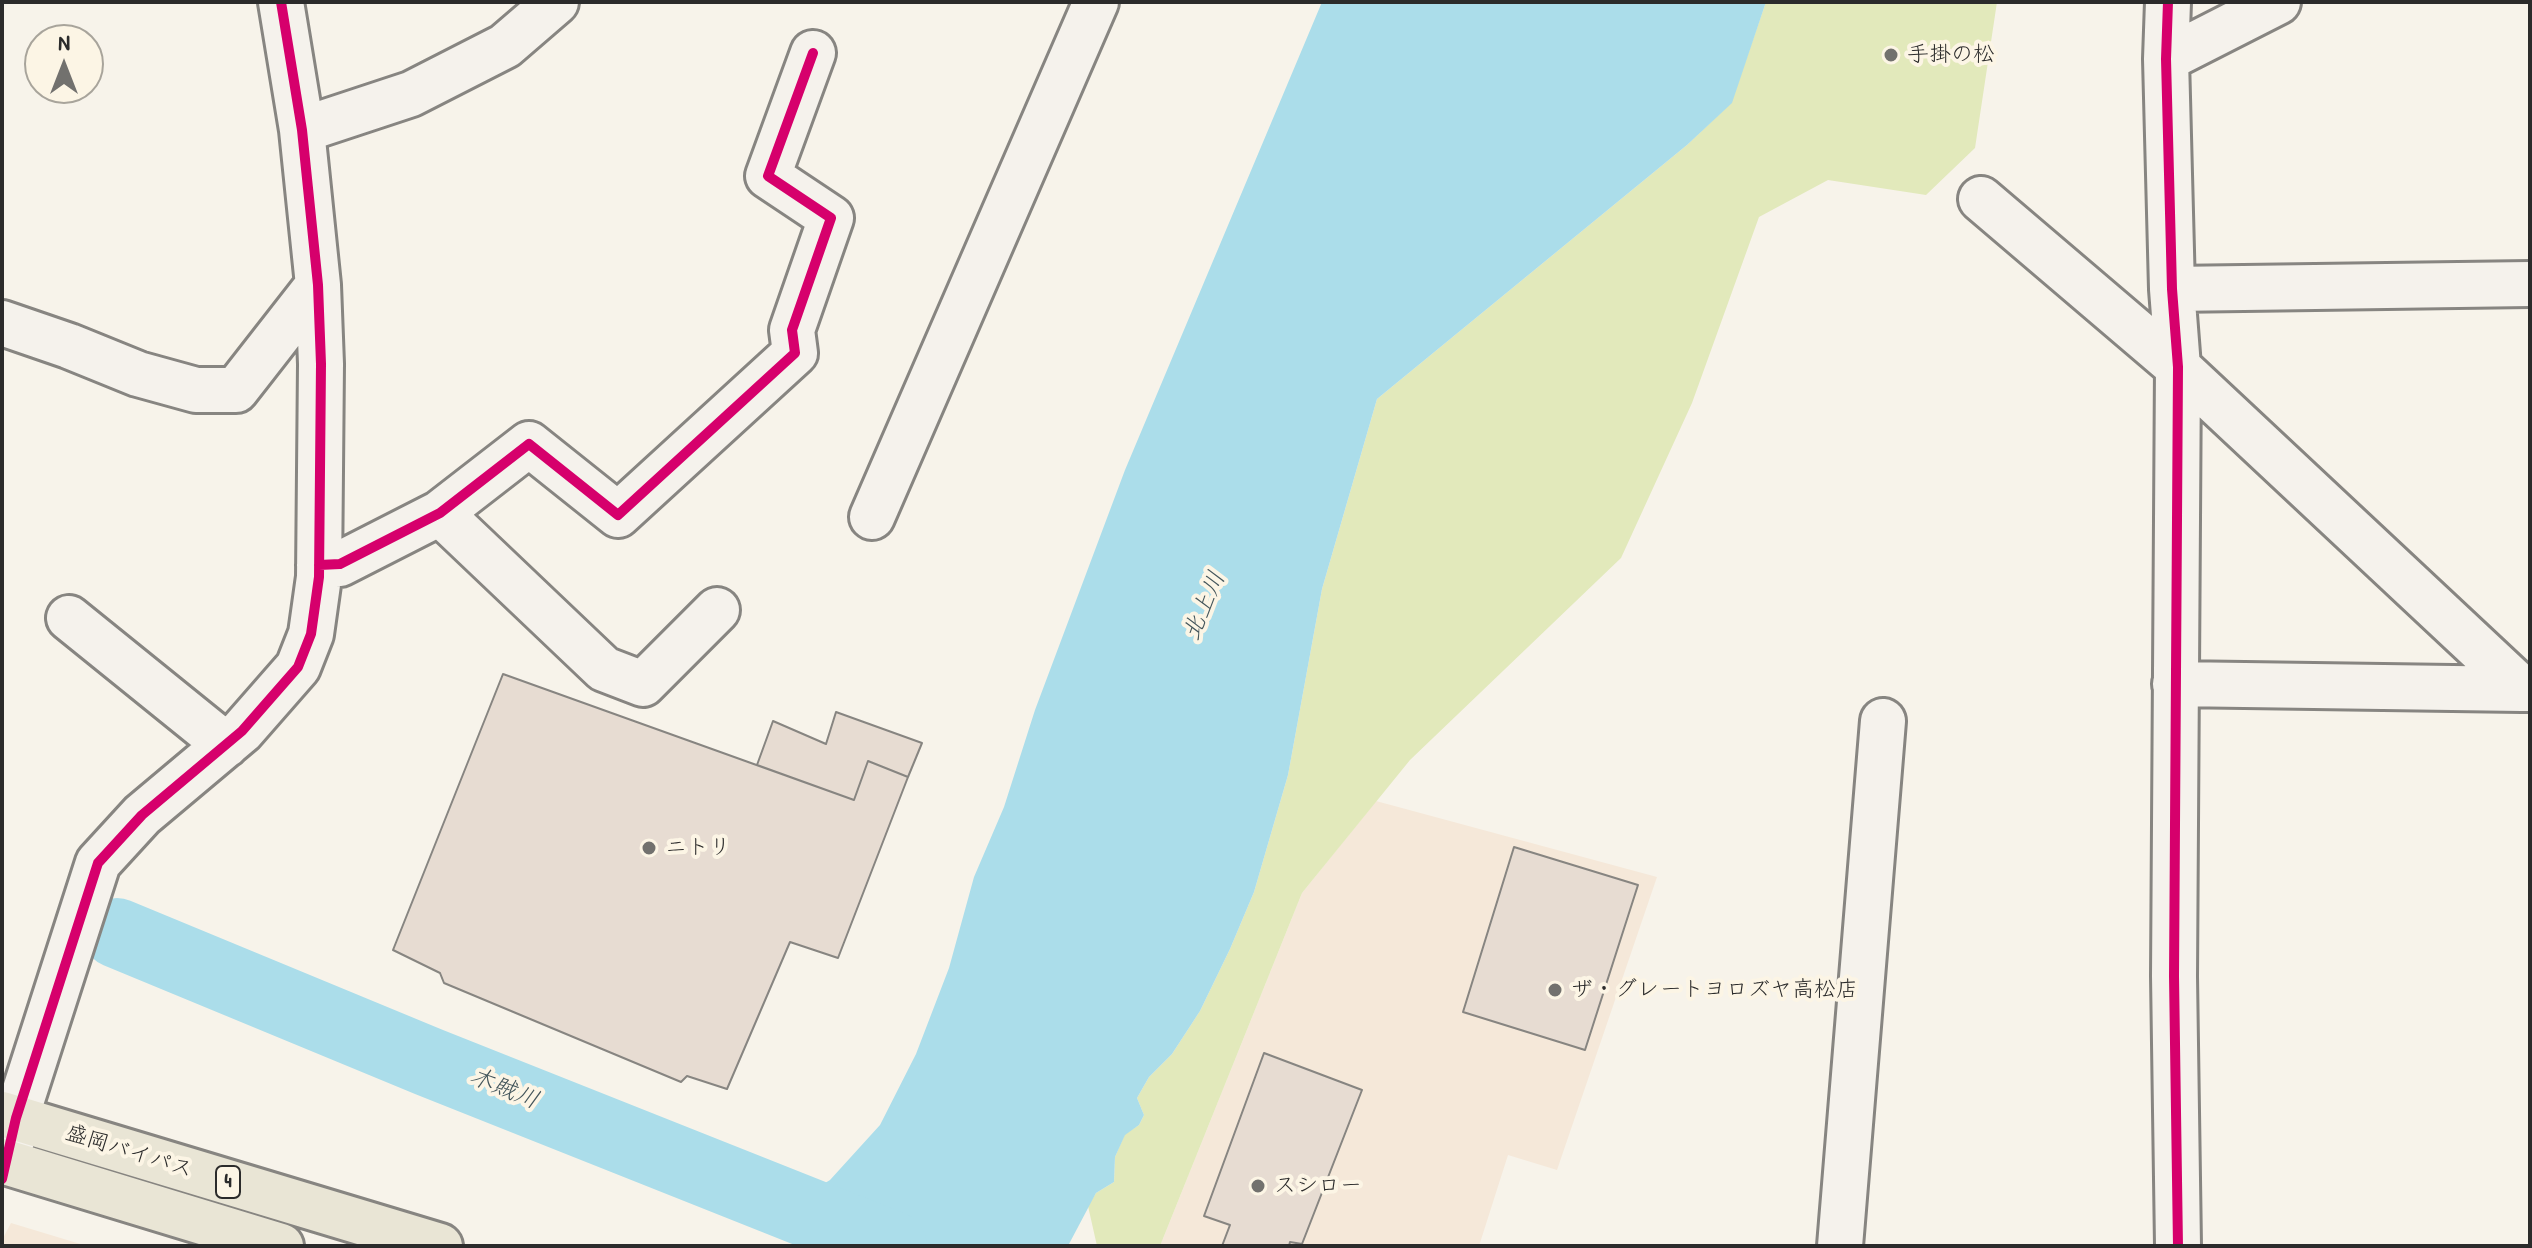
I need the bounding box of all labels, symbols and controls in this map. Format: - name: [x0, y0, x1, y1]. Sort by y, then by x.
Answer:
- north arrow: [24, 24, 104, 104]
- text: N: [58, 27, 70, 57]
- place label: 手掛の松: [1907, 42, 1995, 68]
- marker: 手掛の松: [1882, 46, 1900, 64]
- water label: 北上川: [1178, 567, 1232, 645]
- place label: ニトリ: [665, 835, 731, 861]
- marker: ニトリ: [640, 839, 658, 857]
- place label: ザ・グレートヨロズヤ高松店: [1571, 977, 1858, 1003]
- marker: ザ・グレートヨロズヤ高松店: [1546, 981, 1564, 999]
- water label: 木賊川: [465, 1062, 543, 1116]
- street label: 盛岡バイパス: [62, 1120, 196, 1184]
- road number: 4: [216, 1166, 240, 1198]
- place label: スシロー: [1274, 1173, 1362, 1199]
- marker: スシロー: [1249, 1177, 1267, 1195]

